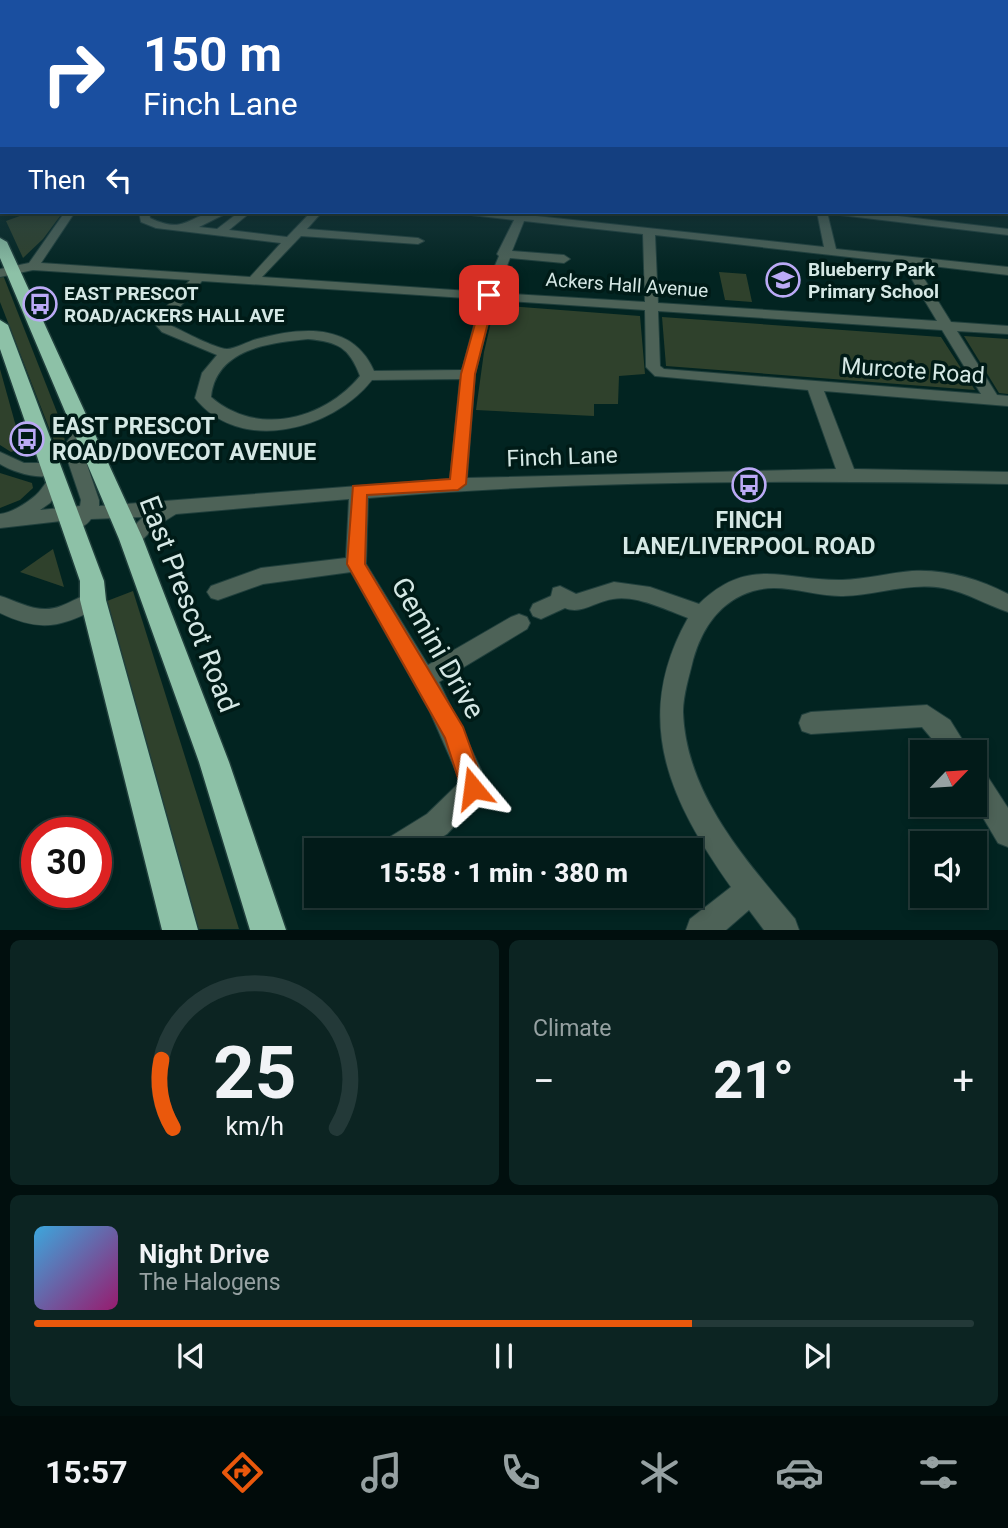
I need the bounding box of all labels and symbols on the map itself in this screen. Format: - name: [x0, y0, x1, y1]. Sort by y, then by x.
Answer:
- place label: Blueberry Park Primary School: [808, 258, 939, 303]
- school or university icon: Blueberry Park Primary School: [764, 261, 802, 299]
- pin: [459, 265, 519, 325]
- street label: Ackers Hall Avenue: [545, 268, 709, 302]
- place label: EAST PRESCOT ROAD/ACKERS HALL AVE: [64, 282, 285, 327]
- bus stop icon: EAST PRESCOT ROAD/ACKERS HALL AVE: [21, 285, 59, 323]
- street label: Murcote Road: [840, 353, 986, 389]
- place label: EAST PRESCOT ROAD/DOVECOT AVENUE: [52, 413, 316, 466]
- bus stop icon: EAST PRESCOT ROAD/DOVECOT AVENUE: [8, 420, 46, 458]
- street label: Finch Lane: [506, 442, 618, 472]
- bus stop icon: FINCH LANE/LIVERPOOL ROAD: [730, 466, 768, 504]
- street label: East Prescot Road: [133, 491, 245, 717]
- place label: FINCH LANE/LIVERPOOL ROAD: [622, 507, 876, 560]
- street label: Gemini Drive: [384, 572, 492, 724]
- north arrow: [910, 740, 987, 817]
- position arrow: [436, 751, 510, 825]
- speed limit sign: 30: [21, 817, 112, 908]

